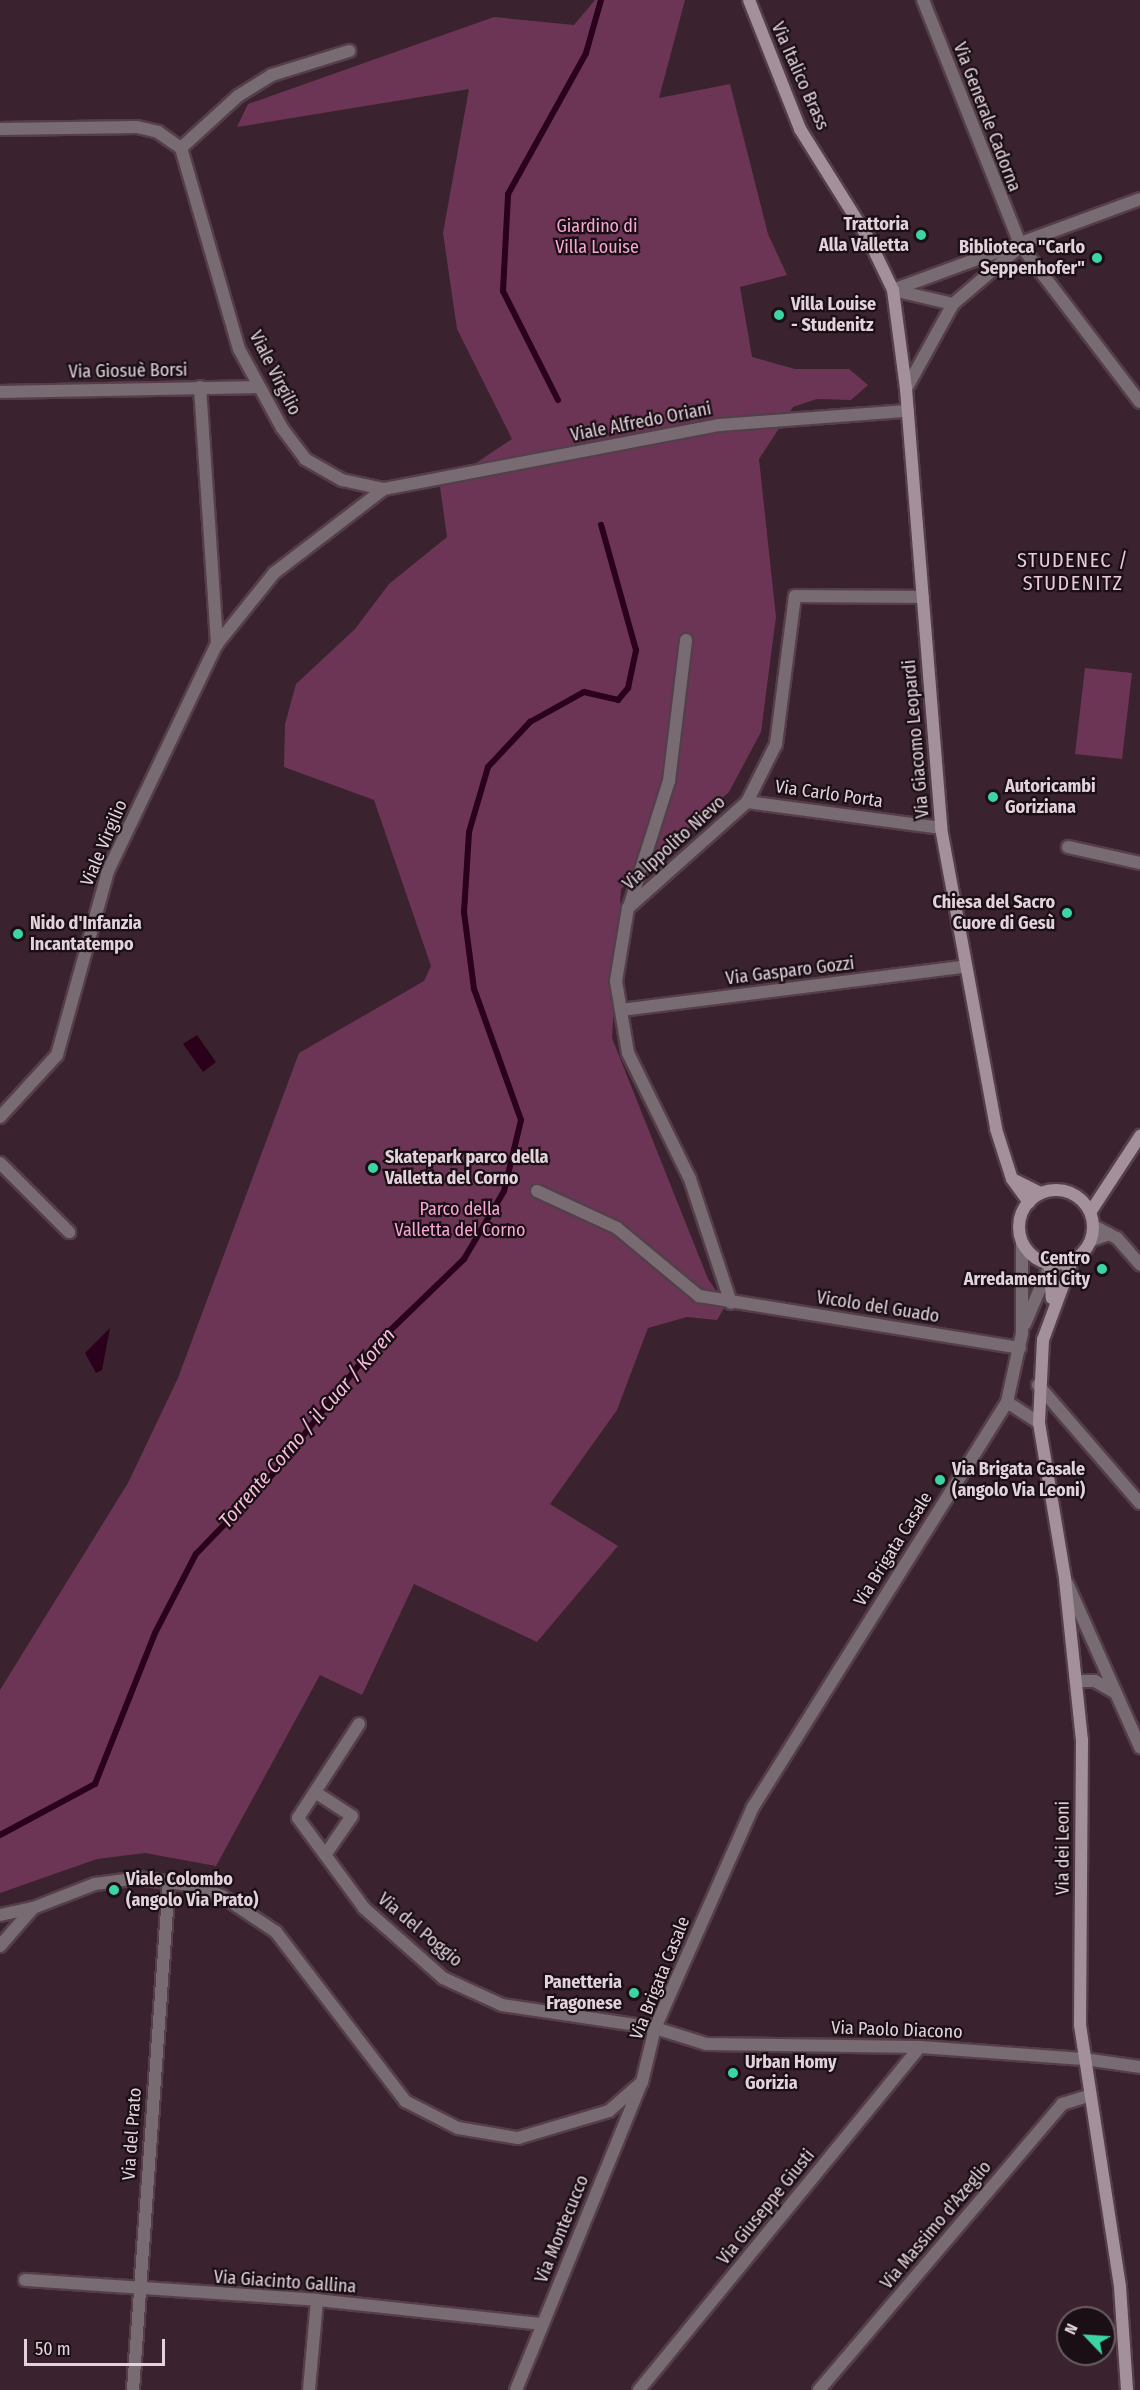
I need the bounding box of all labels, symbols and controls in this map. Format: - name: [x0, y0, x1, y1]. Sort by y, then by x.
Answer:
- street label: Via Italico Brass: [767, 19, 833, 133]
- street label: Via Generale Cadorna: [949, 39, 1025, 195]
- place label: Trattoria Alla Valletta: [819, 214, 909, 256]
- park label: Giardino di Villa Louise: [555, 216, 639, 258]
- marker: Trattoria Alla Valletta: [914, 228, 928, 242]
- place label: Biblioteca "Carlo Seppenhofer": [959, 237, 1085, 280]
- marker: Biblioteca "Carlo Seppenhofer": [1090, 251, 1104, 265]
- place label: Villa Louise - Studenitz: [791, 294, 876, 336]
- marker: Villa Louise - Studenitz: [772, 308, 786, 322]
- street label: Viale Virgilio: [245, 327, 305, 419]
- street label: Via Giosuè Borsi: [68, 359, 188, 383]
- street label: Viale Alfredo Oriani: [569, 398, 713, 446]
- district label: STUDENEC / STUDENITZ: [1017, 548, 1129, 595]
- street label: Via Giacomo Leopardi: [898, 659, 934, 819]
- street label: Via Carlo Porta: [774, 776, 884, 812]
- place label: Autoricambi Goriziana: [1005, 776, 1096, 818]
- marker: Autoricambi Goriziana: [986, 790, 1000, 804]
- street label: Via Ippolito Nievo: [618, 791, 730, 895]
- street label: Viale Virgilio: [76, 797, 132, 889]
- place label: Chiesa del Sacro Cuore di Gesù: [933, 892, 1055, 934]
- marker: Chiesa del Sacro Cuore di Gesù: [1060, 906, 1074, 920]
- place label: Nido d'Infanzia Incantatempo: [30, 913, 142, 956]
- marker: Nido d'Infanzia Incantatempo: [11, 927, 25, 941]
- street label: Via Gasparo Gozzi: [724, 952, 856, 990]
- place label: Skatepark parco della Valletta del Corno: [385, 1147, 549, 1190]
- marker: Skatepark parco della Valletta del Corno: [366, 1161, 380, 1175]
- park label: Parco della Valletta del Corno: [394, 1199, 526, 1242]
- place label: Centro Arredamenti City: [964, 1248, 1090, 1290]
- marker: Centro Arredamenti City: [1095, 1262, 1109, 1276]
- street label: Vicolo del Guado: [815, 1287, 941, 1327]
- water label: Torrente Corno / il Cuar / Koren: [214, 1323, 400, 1533]
- place label: Via Brigata Casale (angolo Via Leoni): [952, 1459, 1085, 1502]
- marker: Via Brigata Casale (angolo Via Leoni): [933, 1473, 947, 1487]
- street label: Via Brigata Casale: [849, 1488, 937, 1610]
- street label: Via dei Leoni: [1052, 1801, 1074, 1895]
- place label: Viale Colombo (angolo Via Prato): [126, 1869, 258, 1912]
- marker: Viale Colombo (angolo Via Prato): [107, 1883, 121, 1897]
- street label: Via del Poggio: [373, 1888, 467, 1972]
- street label: Via Brigata Casale: [626, 1913, 694, 2043]
- place label: Panetteria Fragonese: [544, 1972, 622, 2014]
- marker: Panetteria Fragonese: [627, 1986, 641, 2000]
- street label: Via Paolo Diacono: [831, 2017, 963, 2043]
- place label: Urban Homy Gorizia: [745, 2052, 837, 2094]
- marker: Urban Homy Gorizia: [726, 2066, 740, 2080]
- street label: Via del Prato: [118, 2087, 146, 2181]
- street label: Via Giuseppe Giusti: [713, 2145, 819, 2269]
- street label: Via Massimo d'Azeglio: [876, 2156, 996, 2294]
- street label: Via Montecucco: [531, 2172, 593, 2286]
- street label: Via Giacinto Gallina: [213, 2266, 357, 2298]
- north arrow: [1056, 2306, 1116, 2366]
- text: N: [1060, 2321, 1082, 2337]
- scale bar: [27, 2327, 168, 2365]
- text: 50 m: [35, 2338, 71, 2360]

